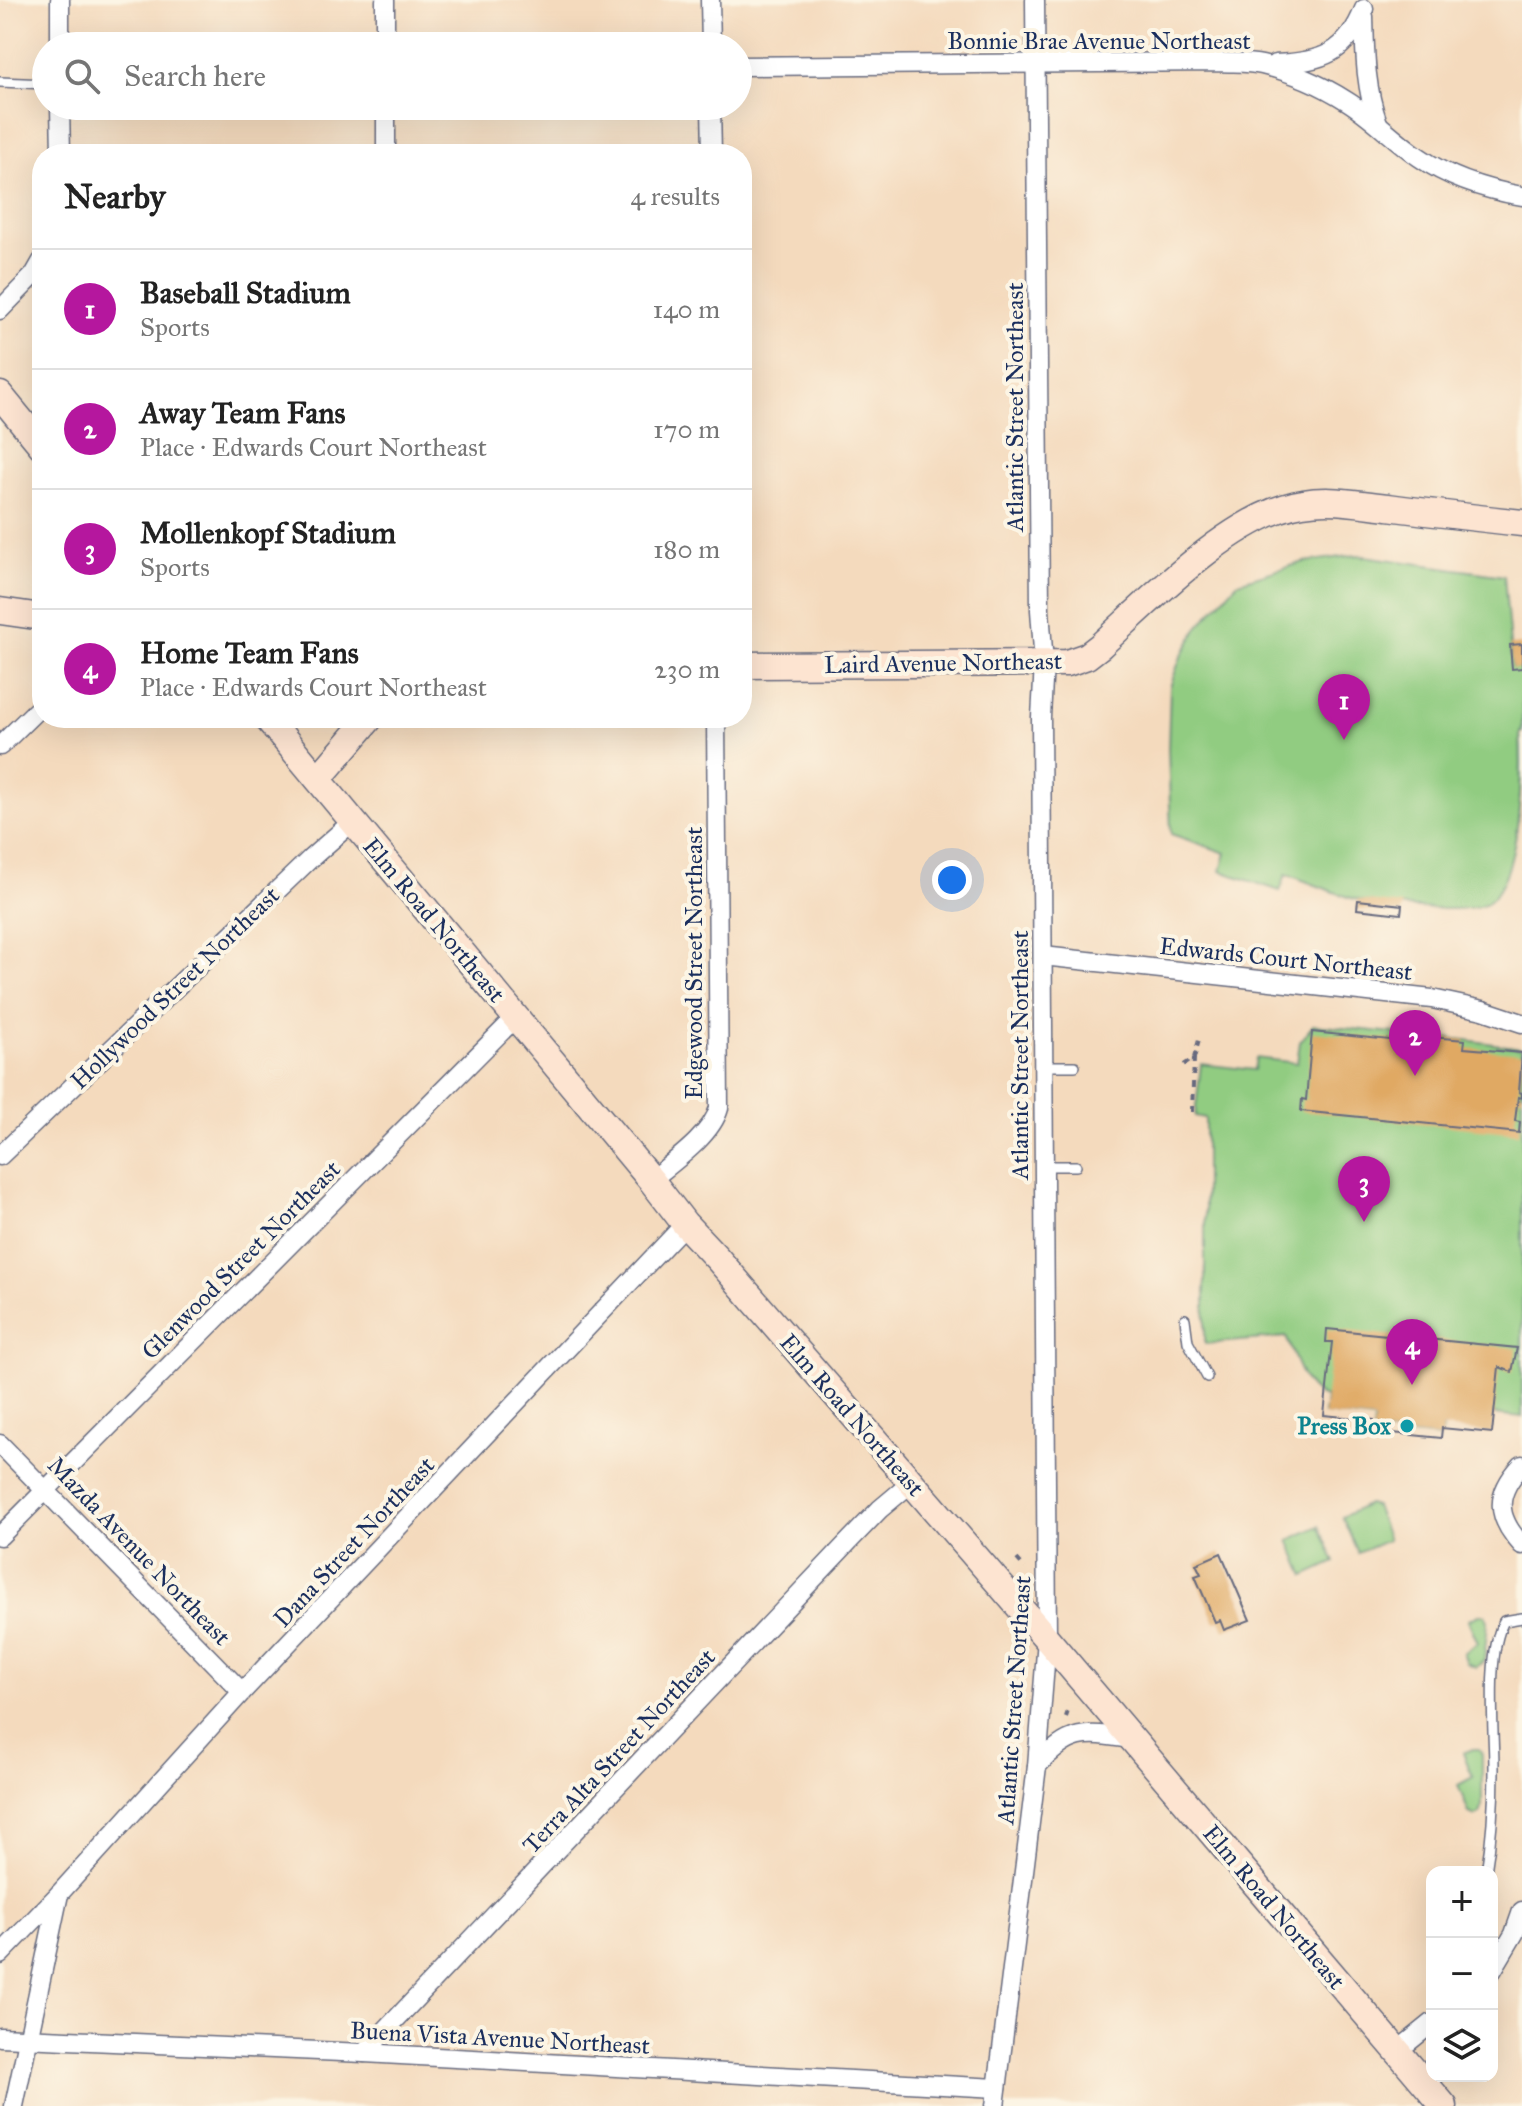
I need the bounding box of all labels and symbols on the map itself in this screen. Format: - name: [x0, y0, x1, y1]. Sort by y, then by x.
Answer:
- street label: Bonnie Brae Avenue Northeast: [947, 26, 1251, 56]
- street label: Atlantic Street Northeast: [1000, 282, 1030, 533]
- street label: Laird Avenue Northeast: [824, 646, 1063, 680]
- pin: 1: [1318, 674, 1370, 740]
- street label: Edgewood Street Northeast: [679, 826, 709, 1099]
- street label: Elm Road Northeast: [356, 832, 512, 1009]
- your location: [932, 860, 972, 900]
- street label: Hollywood Street Northeast: [64, 880, 286, 1096]
- street label: Atlantic Street Northeast: [1005, 930, 1035, 1181]
- street label: Edwards Court Northeast: [1158, 931, 1414, 987]
- pin: 2: [1389, 1010, 1441, 1076]
- street label: Glenwood Street Northeast: [135, 1154, 347, 1366]
- pin: 3: [1338, 1156, 1390, 1222]
- pin: 4: [1386, 1319, 1438, 1385]
- street label: Elm Road Northeast: [773, 1328, 931, 1503]
- place label: Press Box: [1297, 1411, 1391, 1441]
- marker: Press Box: [1398, 1417, 1416, 1435]
- street label: Mazda Avenue Northeast: [41, 1450, 237, 1652]
- street label: Dana Street Northeast: [267, 1450, 441, 1634]
- street label: Atlantic Street Northeast: [990, 1574, 1038, 1826]
- street label: Terra Alta Street Northeast: [516, 1642, 722, 1860]
- street label: Elm Road Northeast: [1196, 1819, 1352, 1996]
- street label: Buena Vista Avenue Northeast: [349, 2015, 651, 2061]

